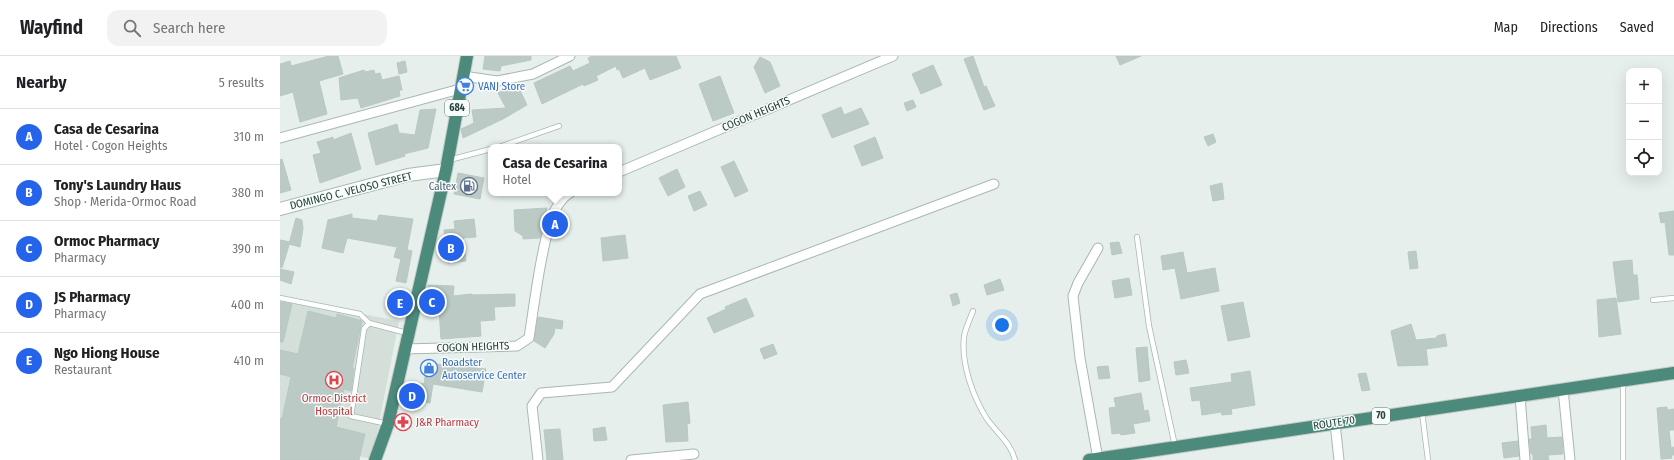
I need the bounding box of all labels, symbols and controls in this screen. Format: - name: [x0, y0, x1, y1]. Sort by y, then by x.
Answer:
- search box: [107, 10, 387, 46]
- text: Wayfind: [20, 16, 83, 39]
- icon: search: [121, 17, 143, 39]
- text: Search here: [153, 19, 225, 37]
- text: Map: [1494, 19, 1518, 36]
- text: Directions: [1540, 19, 1598, 36]
- text: Saved: [1620, 19, 1654, 36]
- map controls: [1626, 68, 1662, 176]
- button: +: [1626, 68, 1662, 104]
- text: Nearby: [16, 72, 67, 93]
- text: 5 results: [219, 75, 264, 90]
- supermarket icon: VANJ Store: [455, 76, 475, 96]
- place label: VANJ Store: [478, 80, 525, 93]
- street label: COGON HEIGHTS: [720, 94, 793, 134]
- road number: 684: [445, 100, 469, 116]
- button: −: [1626, 104, 1662, 140]
- text: Casa de Cesarina: [54, 120, 159, 138]
- text: A: [25, 129, 33, 144]
- text: 310 m: [234, 129, 264, 144]
- text: Hotel · Cogon Heights: [54, 138, 168, 153]
- button: locate: [1626, 140, 1662, 176]
- popup: [488, 144, 622, 196]
- text: Casa de Cesarina: [503, 154, 607, 172]
- street label: DOMINGO C. VELOSO STREET: [288, 169, 414, 213]
- text: Hotel: [503, 172, 531, 187]
- text: Tony's Laundry Haus: [54, 176, 181, 194]
- fuel station icon: Caltex: [459, 176, 479, 196]
- place label: Caltex: [429, 180, 456, 193]
- text: B: [25, 185, 33, 200]
- text: 380 m: [232, 185, 264, 200]
- text: Shop · Merida-Ormoc Road: [54, 194, 197, 209]
- pin: A: [542, 209, 568, 239]
- text: Ormoc Pharmacy: [54, 232, 159, 250]
- pin: B: [438, 233, 464, 263]
- text: C: [26, 241, 32, 256]
- text: 390 m: [232, 241, 264, 256]
- text: Pharmacy: [54, 250, 106, 265]
- pin: C: [419, 287, 445, 317]
- text: JS Pharmacy: [54, 288, 131, 306]
- pin: E: [387, 288, 413, 318]
- text: D: [25, 297, 33, 312]
- text: 400 m: [231, 297, 264, 312]
- text: Pharmacy: [54, 306, 106, 321]
- your location: [992, 315, 1012, 335]
- street label: COGON HEIGHTS: [436, 339, 510, 355]
- text: Ngo Hiong House: [54, 344, 160, 362]
- text: E: [26, 353, 32, 368]
- text: 410 m: [234, 353, 264, 368]
- place label: Roadster Autoservice Center: [442, 356, 526, 382]
- shop icon: Roadster Autoservice Center: [419, 358, 439, 378]
- text: Restaurant: [54, 362, 112, 377]
- hospital icon: Ormoc District Hospital: [324, 370, 344, 390]
- pin: D: [399, 381, 425, 411]
- place label: Ormoc District Hospital: [302, 392, 367, 418]
- road number: 70: [1372, 408, 1390, 424]
- pharmacy icon: J&R Pharmacy: [393, 412, 413, 432]
- street label: ROUTE 70: [1312, 413, 1356, 433]
- place label: J&R Pharmacy: [416, 416, 479, 429]

